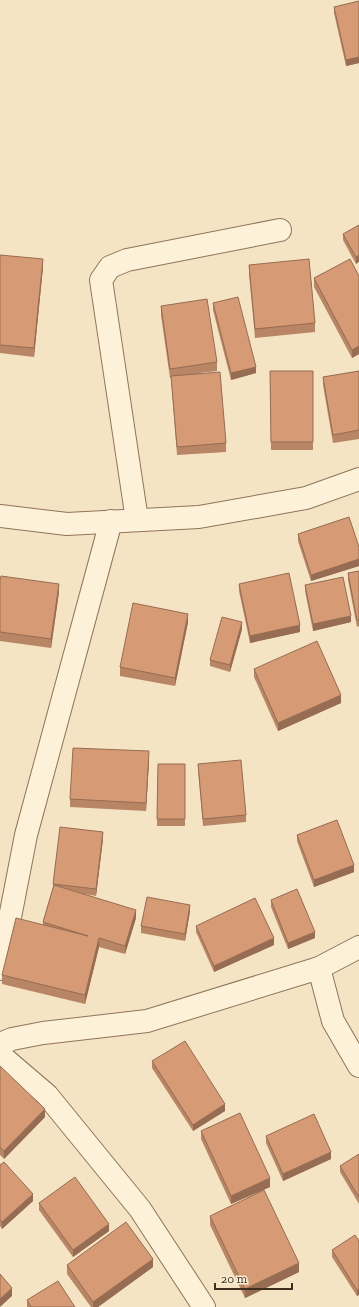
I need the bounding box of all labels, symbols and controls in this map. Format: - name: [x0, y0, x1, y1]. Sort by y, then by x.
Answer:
- scale bar: [215, 1265, 292, 1291]
- text: 20 m: [221, 1272, 248, 1286]

